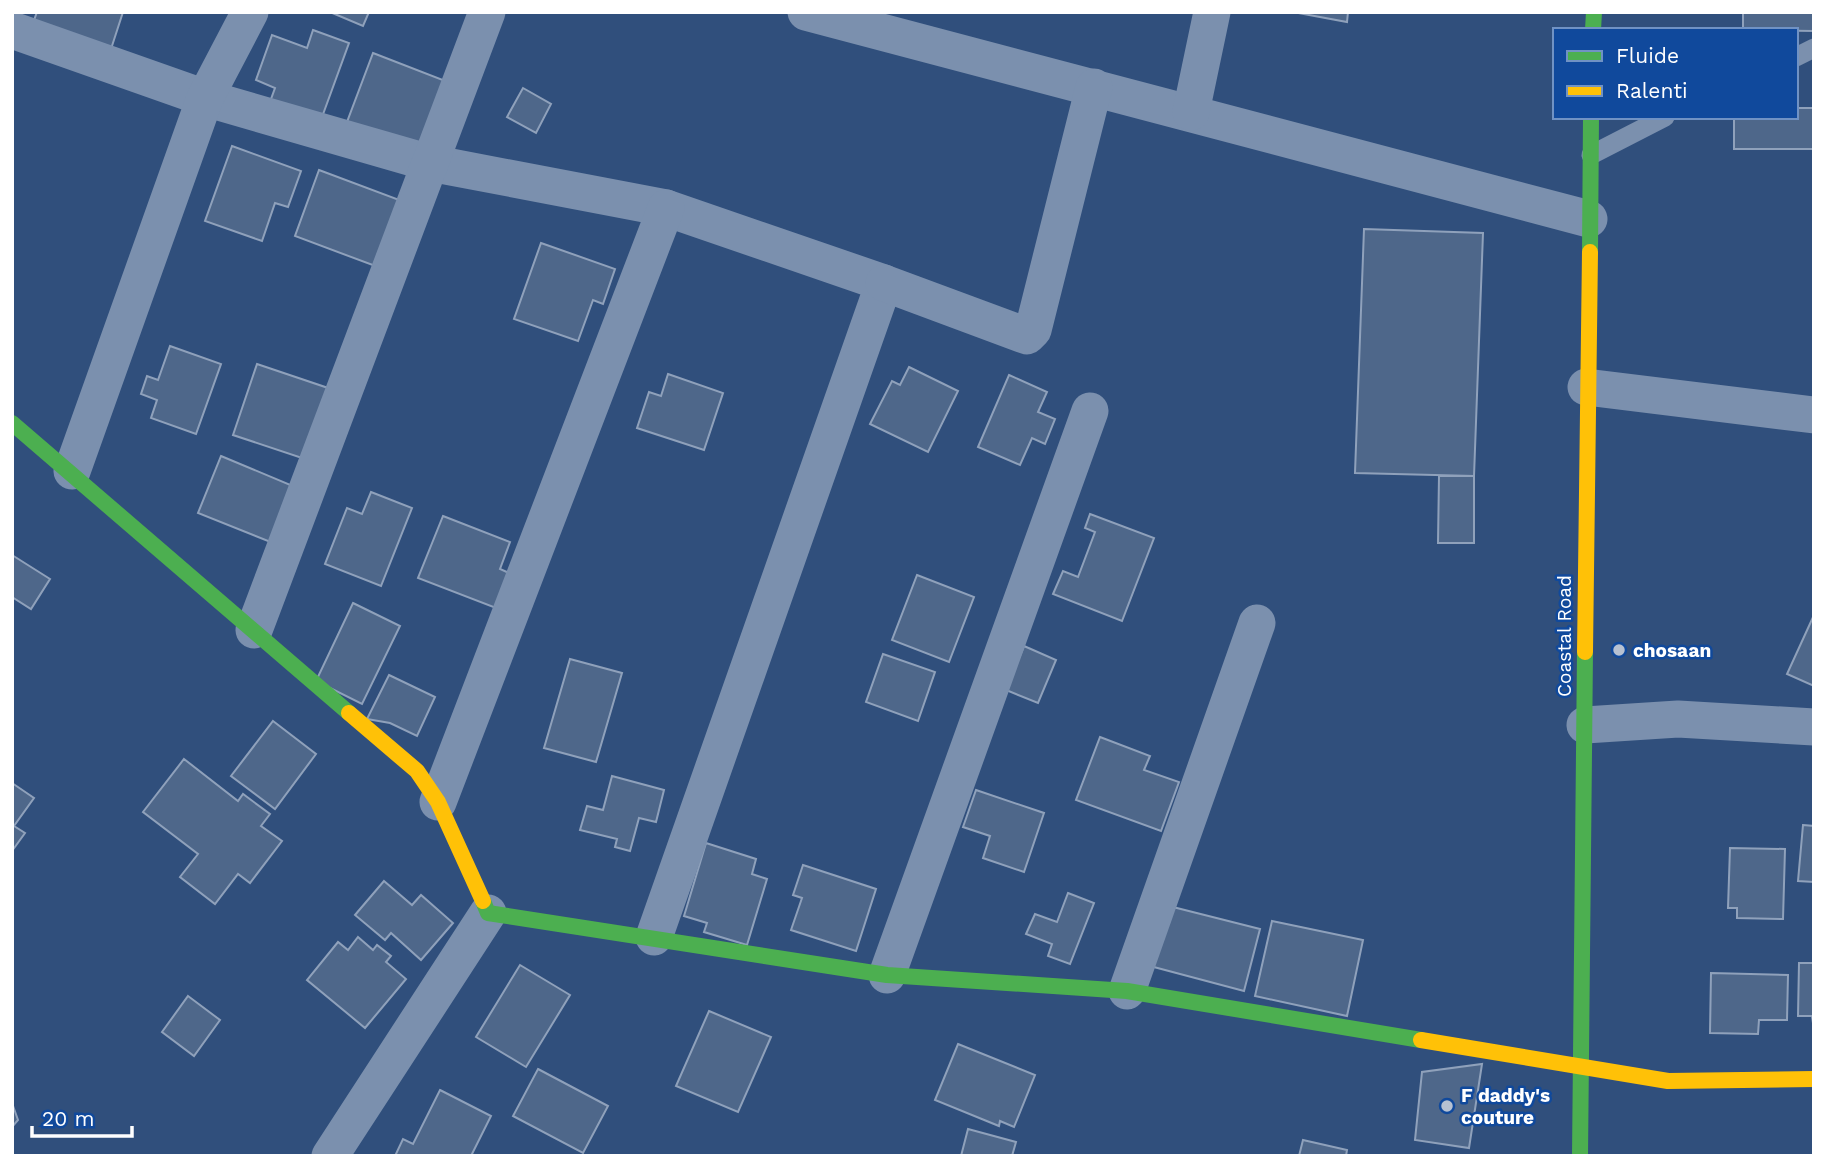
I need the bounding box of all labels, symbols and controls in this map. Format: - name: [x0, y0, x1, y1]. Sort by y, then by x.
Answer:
- legend: [1553, 28, 1798, 119]
- text: Fluide: [1616, 43, 1679, 68]
- text: Ralenti: [1616, 78, 1688, 103]
- street label: Coastal Road: [1553, 575, 1576, 697]
- place label: chosaan: [1633, 639, 1711, 662]
- marker: chosaan: [1611, 642, 1627, 658]
- place label: F daddy's couture: [1461, 1084, 1550, 1129]
- scale bar: [32, 1094, 131, 1138]
- marker: F daddy's couture: [1439, 1098, 1455, 1114]
- text: 20 m: [42, 1106, 94, 1131]

